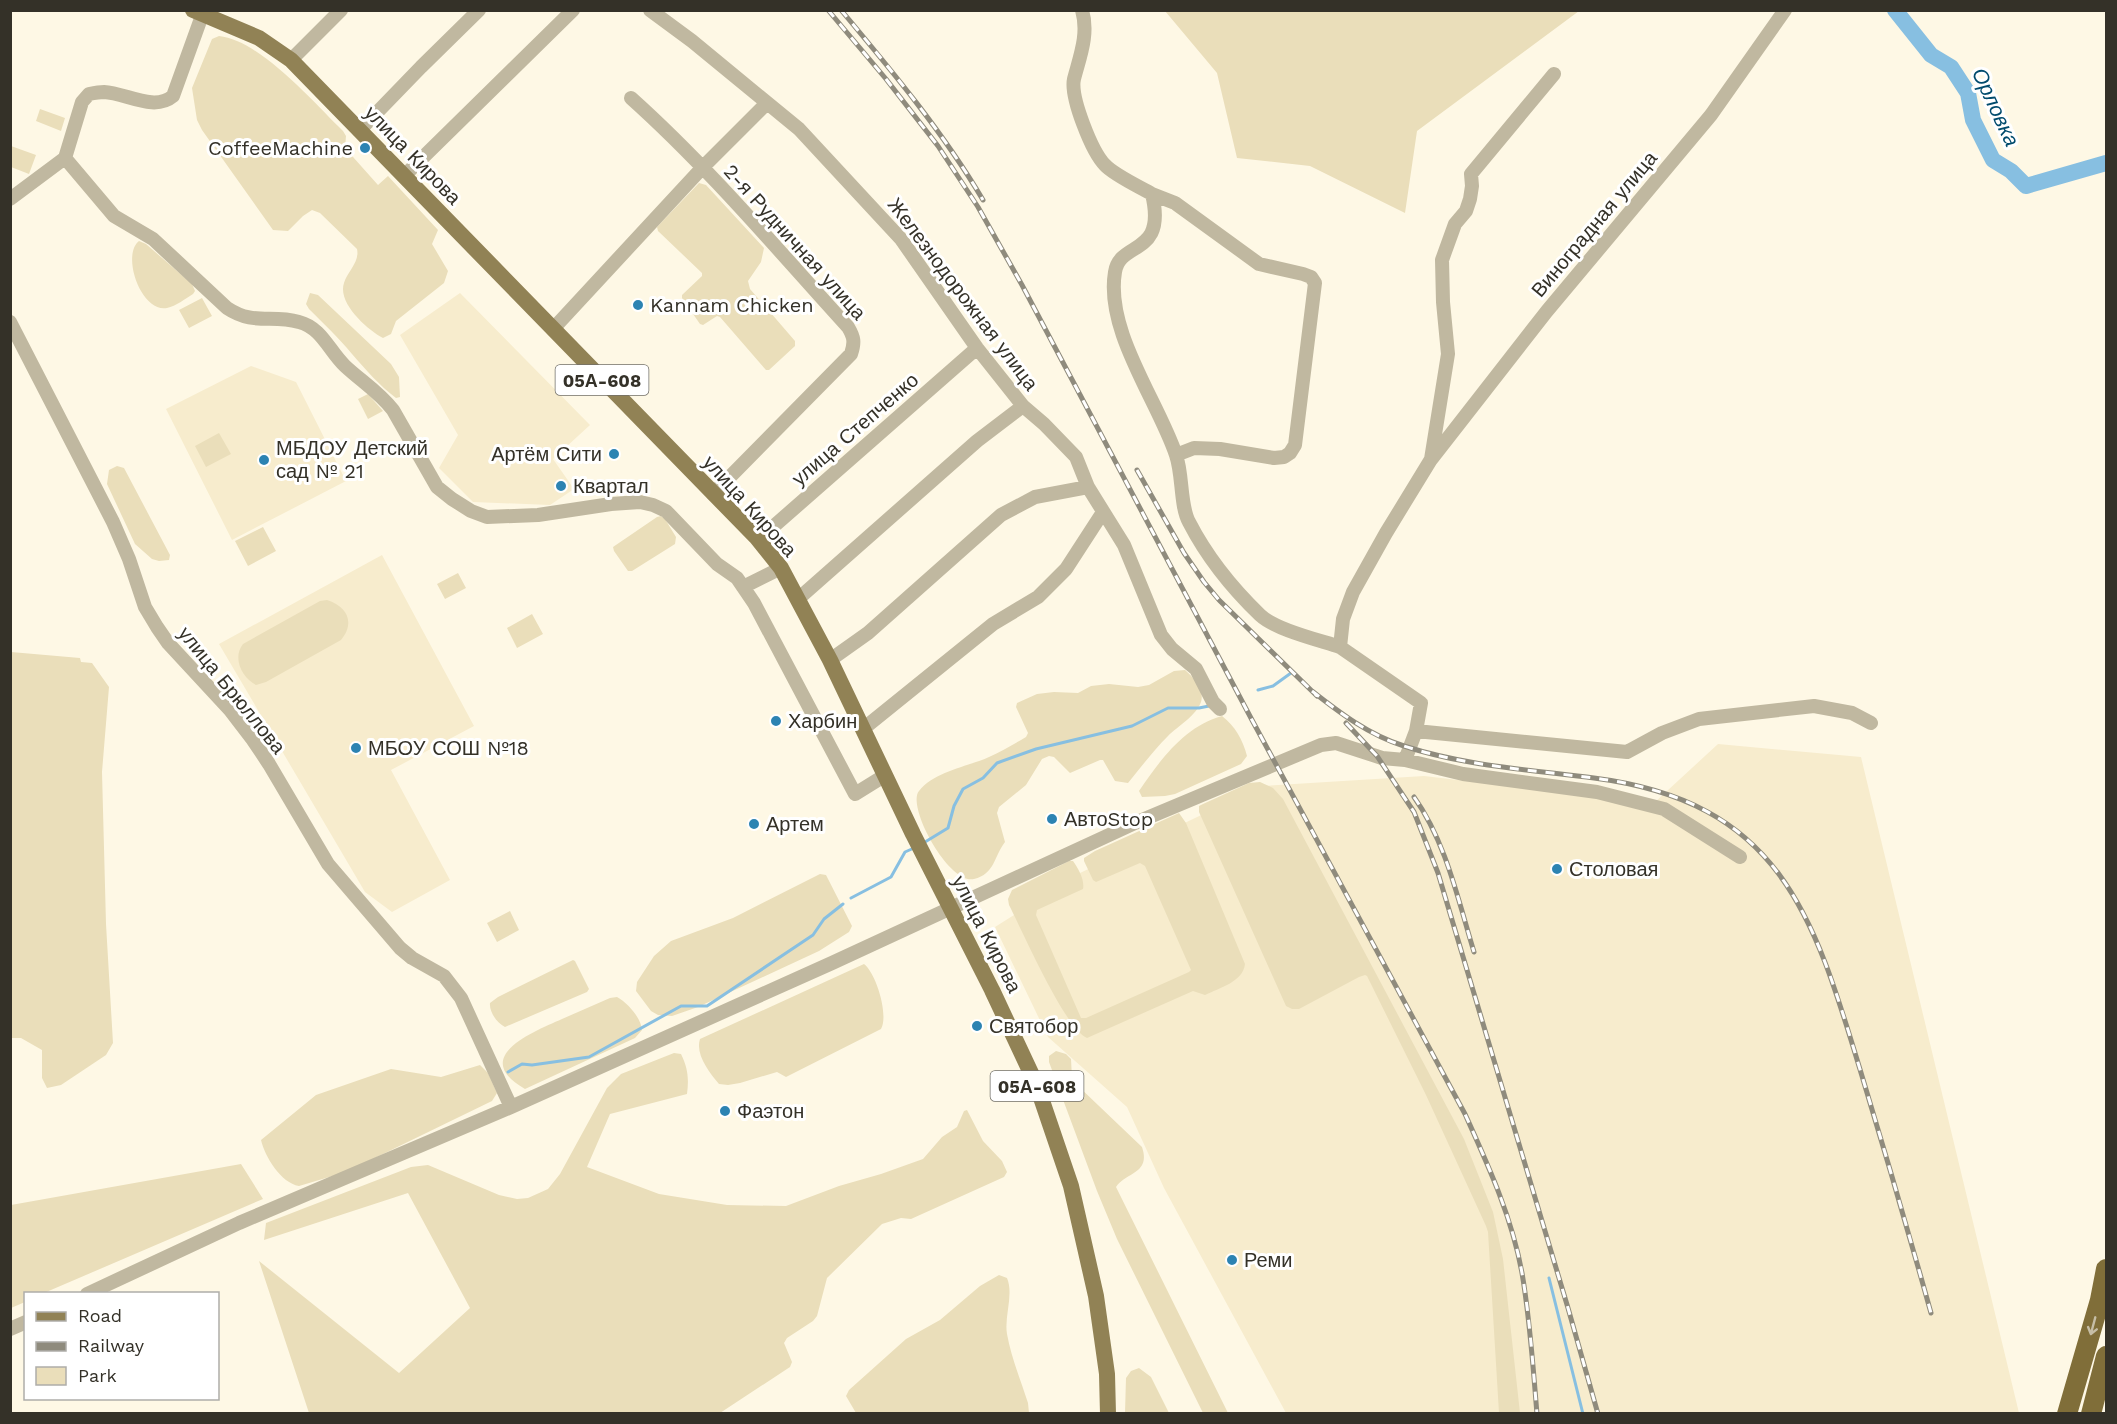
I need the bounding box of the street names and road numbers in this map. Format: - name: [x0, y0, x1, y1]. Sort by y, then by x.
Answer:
- street label: улица Кирова: [360, 100, 467, 210]
- street label: Виноградная улица: [1526, 146, 1662, 302]
- street label: 2-я Рудничная улица: [719, 159, 872, 325]
- street label: Железнодорожная улица: [883, 193, 1044, 396]
- road number: 05А-608: [556, 365, 648, 395]
- street label: улица Степченко: [787, 368, 923, 490]
- street label: улица Кирова: [698, 450, 802, 562]
- street label: улица Брюллова: [173, 622, 291, 759]
- street label: улица Кирова: [947, 871, 1027, 997]
- road number: 05А-608: [990, 1071, 1084, 1101]

